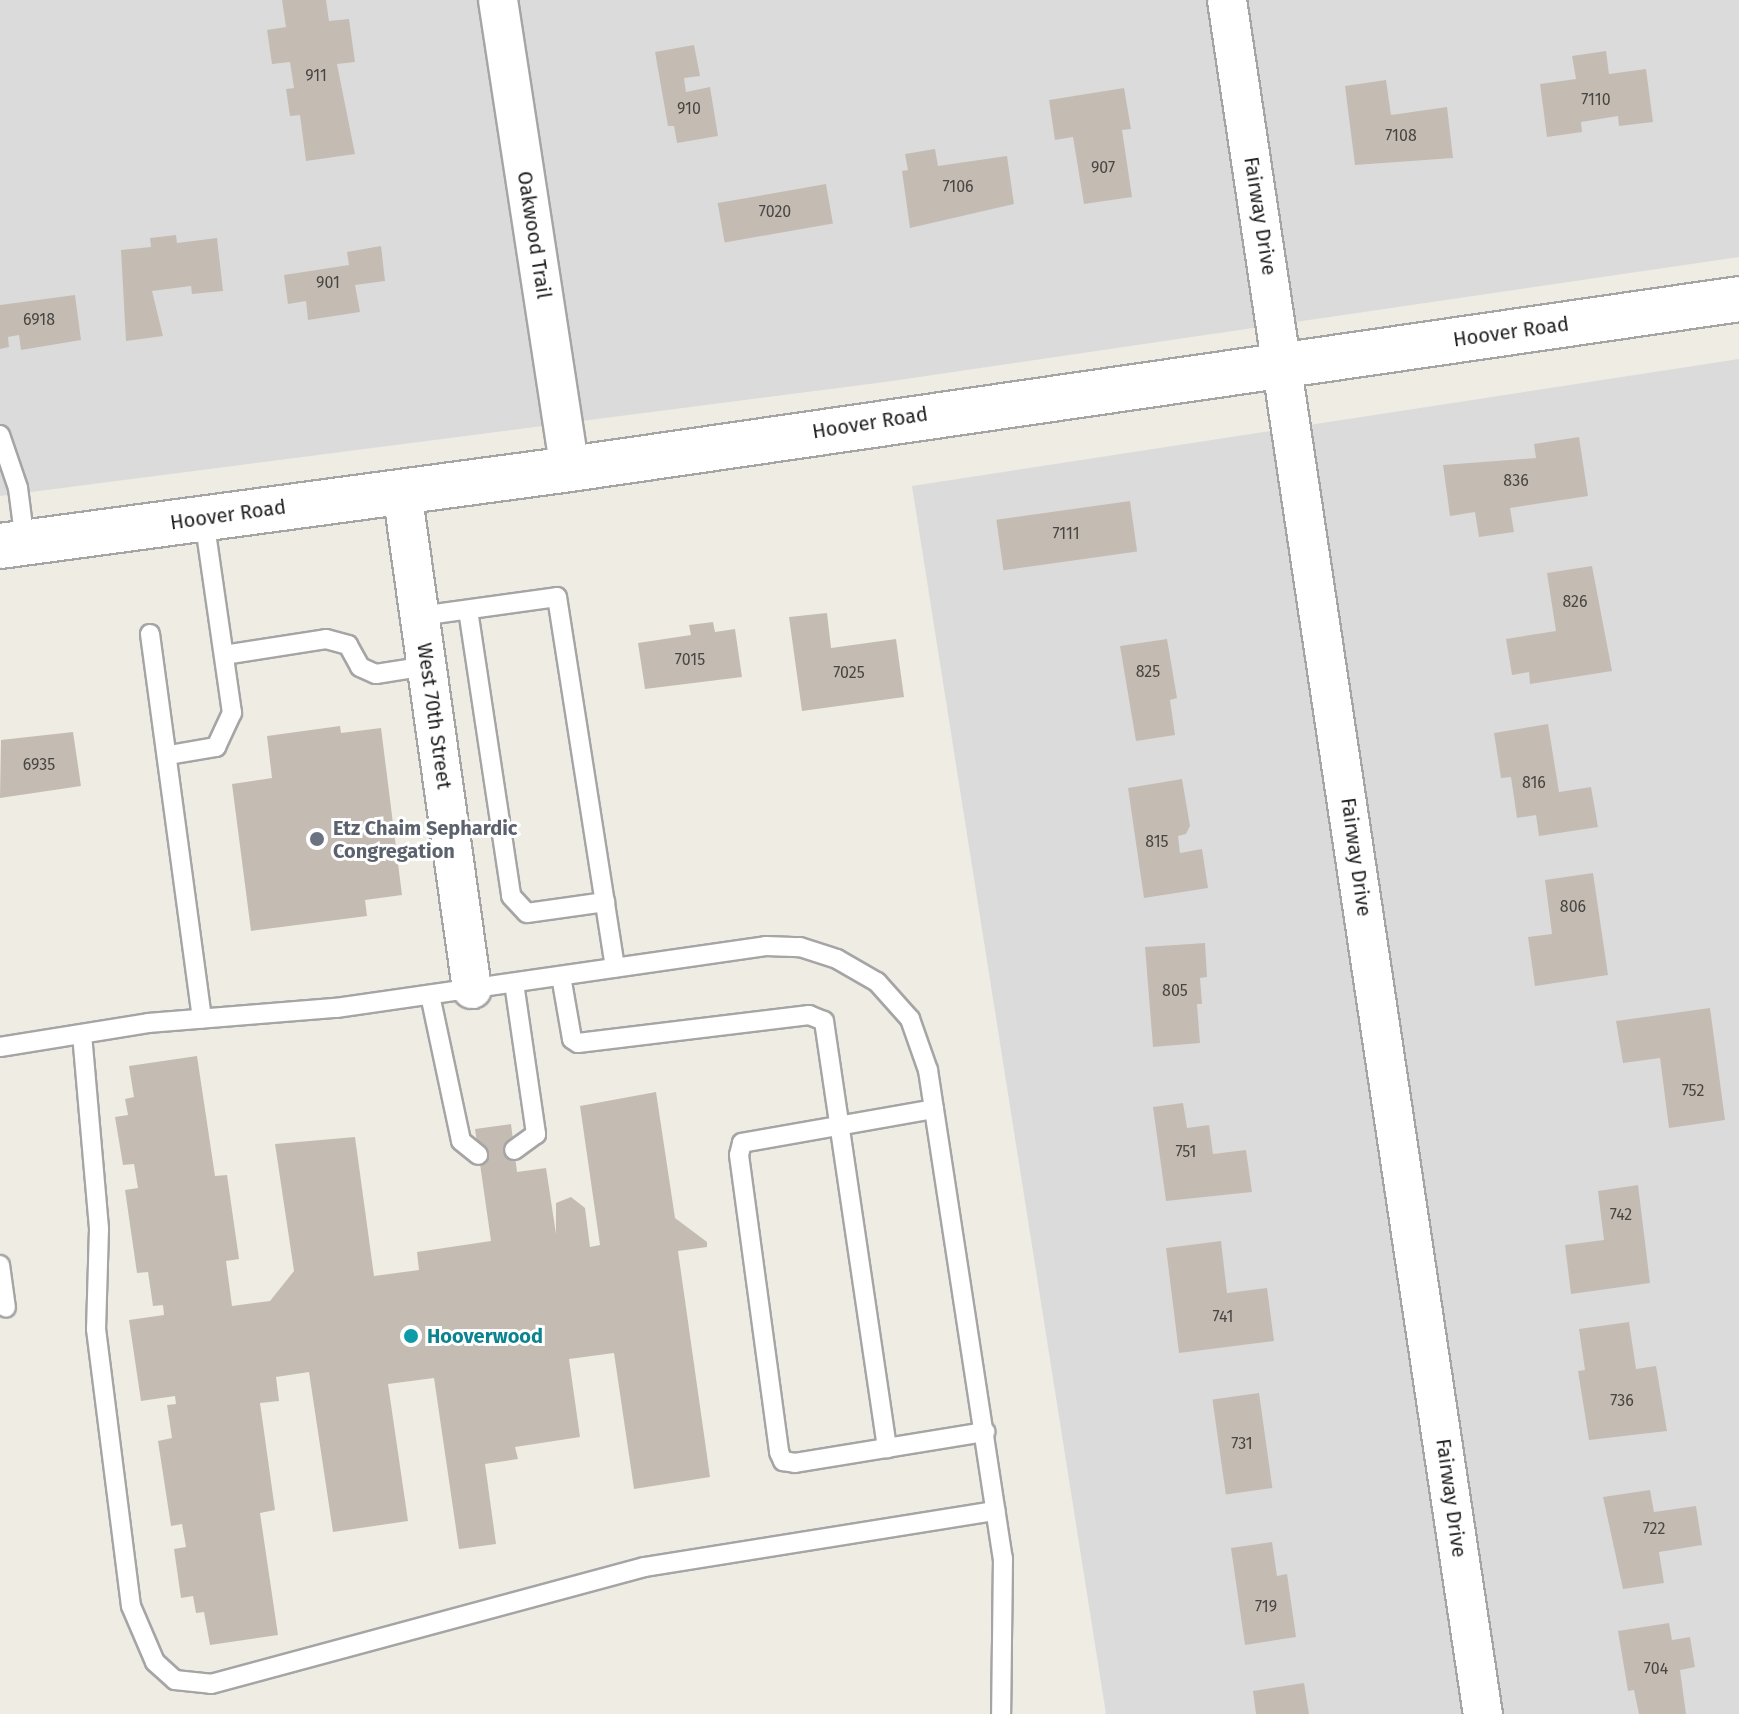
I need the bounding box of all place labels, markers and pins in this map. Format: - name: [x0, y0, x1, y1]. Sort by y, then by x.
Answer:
- place label: Etz Chaim Sephardic Congregation: [333, 816, 517, 863]
- marker: Etz Chaim Sephardic Congregation: [308, 830, 326, 848]
- place label: Hooverwood: [427, 1324, 543, 1348]
- marker: Hooverwood: [402, 1327, 420, 1345]

